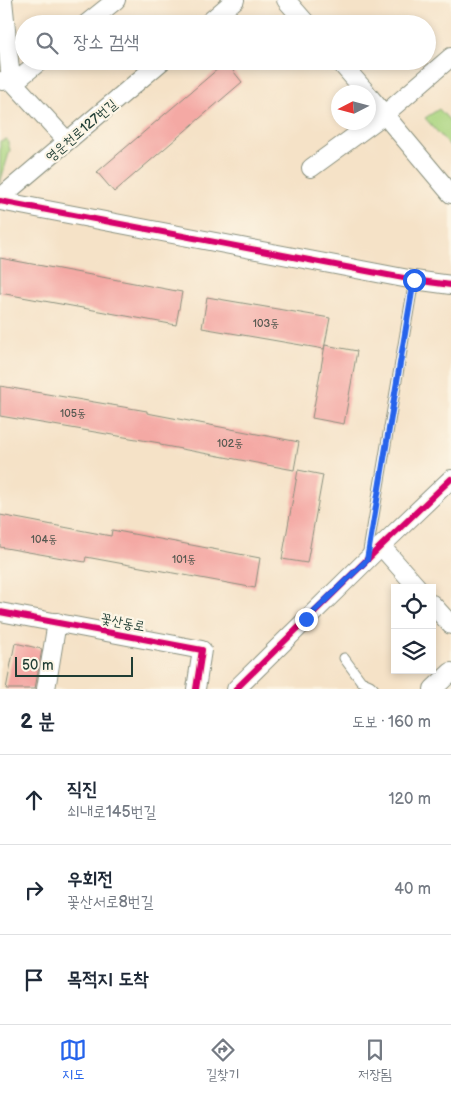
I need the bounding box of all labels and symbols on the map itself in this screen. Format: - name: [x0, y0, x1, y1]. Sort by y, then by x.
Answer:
- north arrow: [331, 85, 376, 130]
- street label: 영운천로127번길: [42, 95, 121, 165]
- route start: [403, 269, 426, 292]
- house number: 103동: [253, 317, 279, 330]
- house number: 105동: [60, 407, 86, 420]
- house number: 102동: [217, 437, 243, 450]
- house number: 104동: [31, 533, 57, 546]
- house number: 101동: [172, 553, 196, 566]
- route end: [295, 608, 318, 631]
- street label: 꽃산동로: [99, 610, 147, 635]
- scale bar: [15, 654, 132, 677]

